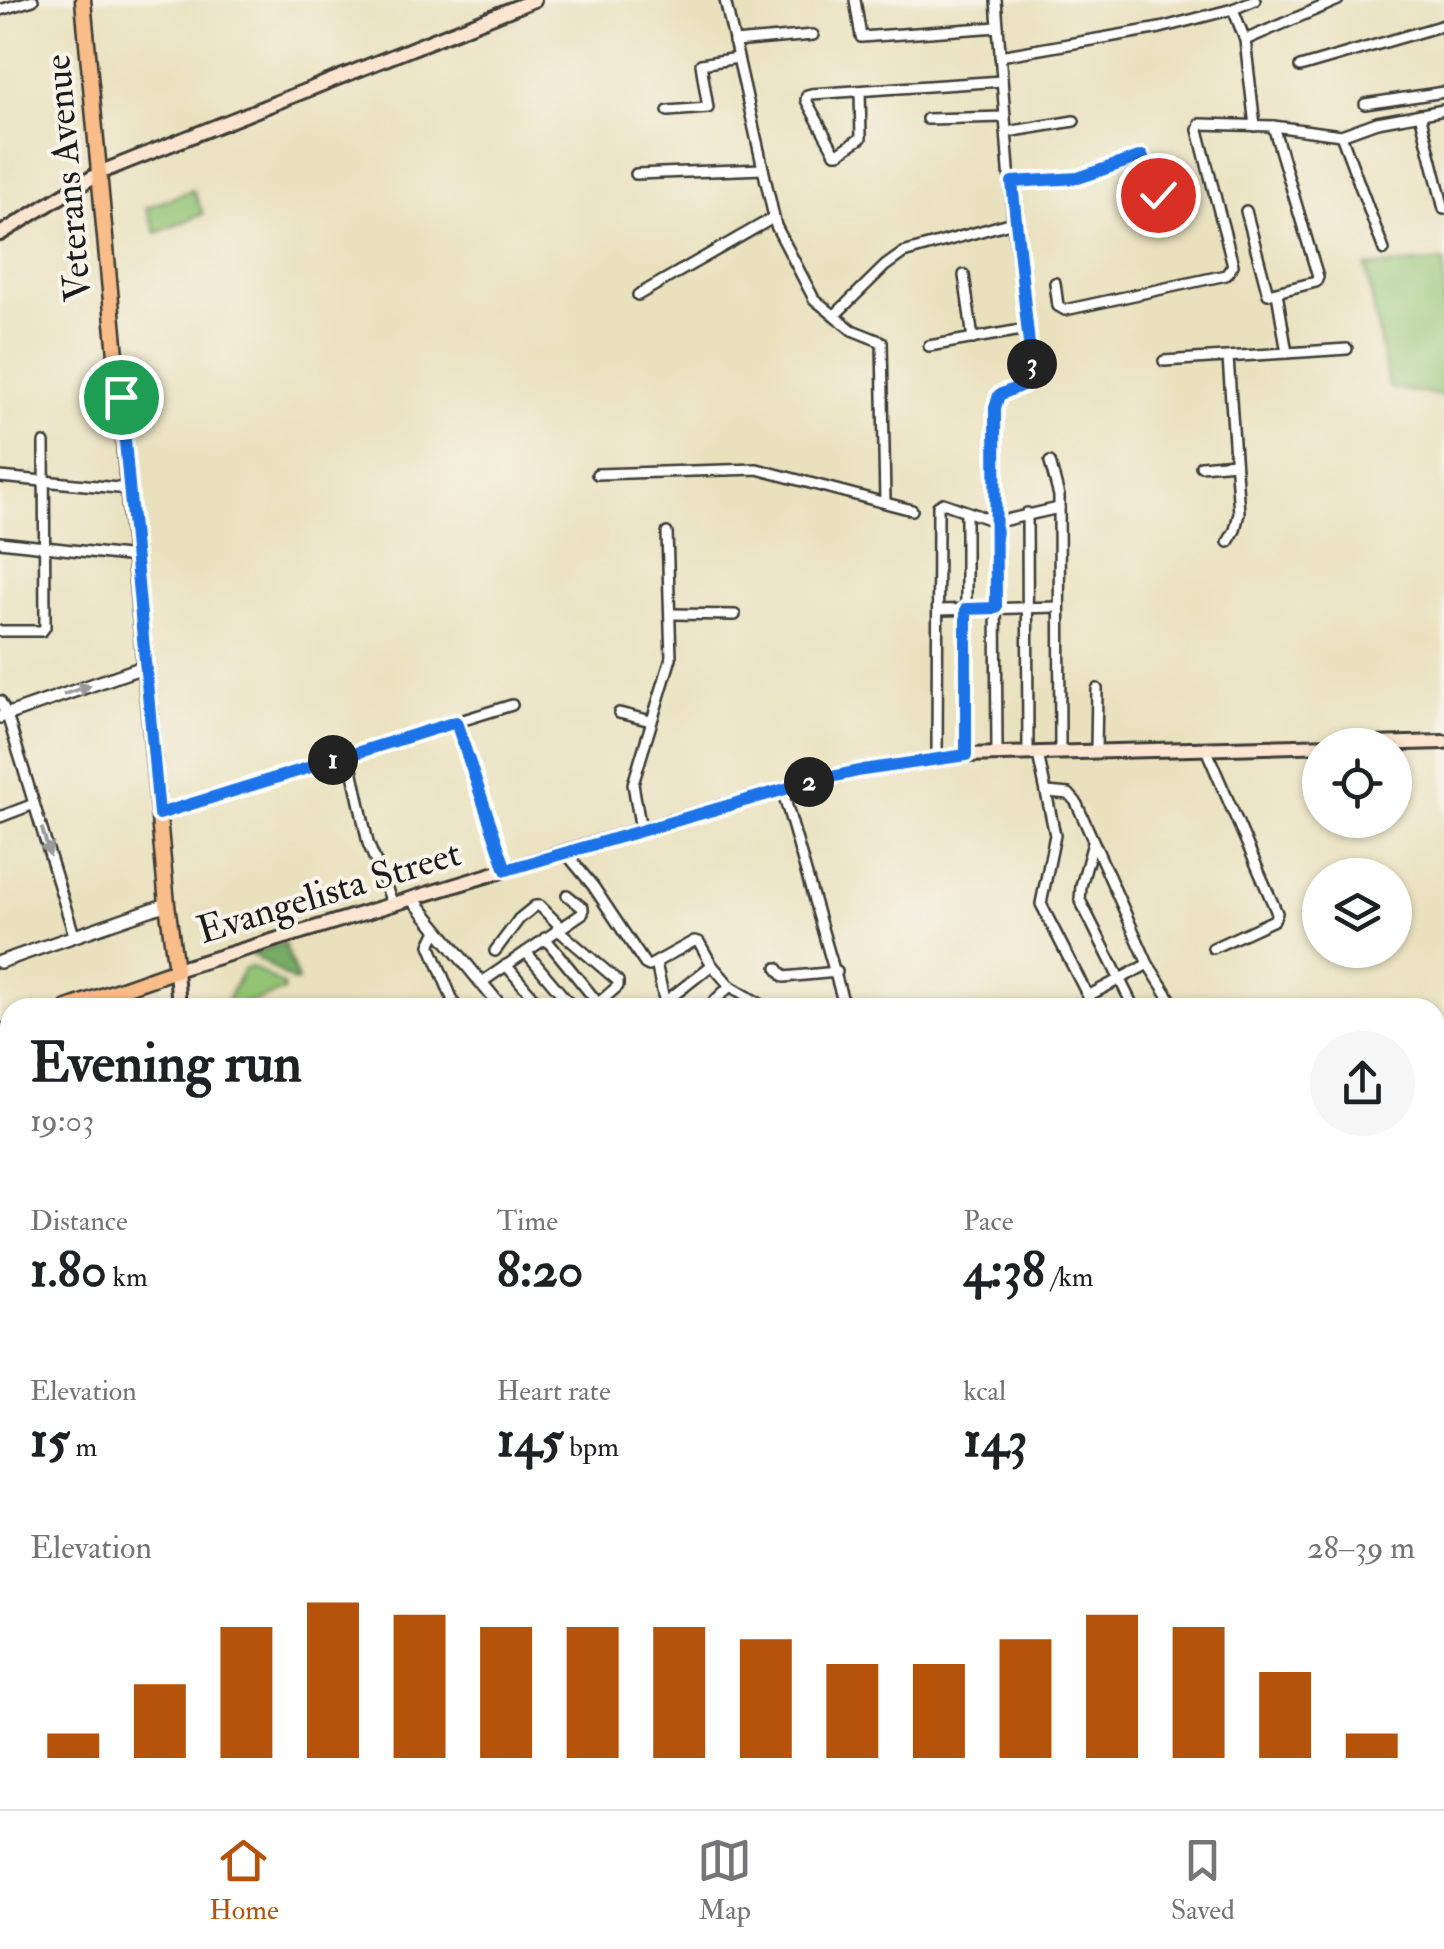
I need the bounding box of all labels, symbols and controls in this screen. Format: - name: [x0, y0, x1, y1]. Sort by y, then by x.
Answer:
- street label: Veterans Avenue: [33, 52, 103, 304]
- pin: [1116, 153, 1201, 238]
- icon: check: [1131, 168, 1186, 223]
- pin: 3: [1007, 339, 1057, 389]
- text: 3: [1027, 346, 1037, 381]
- pin: [79, 355, 164, 440]
- icon: arrive: [94, 370, 149, 425]
- one-way arrow: [62, 682, 92, 697]
- map controls: [1302, 728, 1412, 968]
- button: locate: [1302, 728, 1412, 838]
- pin: 1: [308, 735, 358, 785]
- text: 1: [328, 742, 338, 777]
- pin: 2: [784, 757, 834, 807]
- text: 2: [802, 764, 816, 799]
- one-way arrow: [39, 827, 54, 857]
- street label: Evangelista Street: [191, 829, 467, 955]
- button: layers: [1302, 858, 1412, 968]
- text: Evening run: [30, 1029, 302, 1098]
- button: share: [1310, 1031, 1415, 1136]
- text: 19:03: [30, 1101, 94, 1141]
- text: Distance: [30, 1204, 128, 1239]
- text: Time: [497, 1204, 558, 1239]
- text: Pace: [963, 1204, 1014, 1239]
- text: 1.80: [30, 1239, 107, 1302]
- text: 8:20: [497, 1239, 583, 1302]
- text: 4:38: [963, 1239, 1045, 1302]
- text: km: [107, 1260, 148, 1295]
- text: /km: [1045, 1260, 1094, 1295]
- text: Elevation: [30, 1374, 137, 1409]
- text: Heart rate: [497, 1374, 611, 1409]
- text: kcal: [963, 1374, 1006, 1409]
- text: 15: [30, 1409, 70, 1472]
- text: 145: [497, 1409, 563, 1472]
- text: 143: [963, 1409, 1027, 1472]
- text: m: [70, 1430, 97, 1465]
- text: bpm: [563, 1430, 619, 1465]
- text: Elevation: [30, 1528, 152, 1568]
- text: 28–39 m: [1307, 1528, 1415, 1568]
- tab: Home: [209, 1833, 279, 1928]
- tab: Map: [697, 1833, 752, 1928]
- tab: Saved: [1171, 1833, 1235, 1928]

